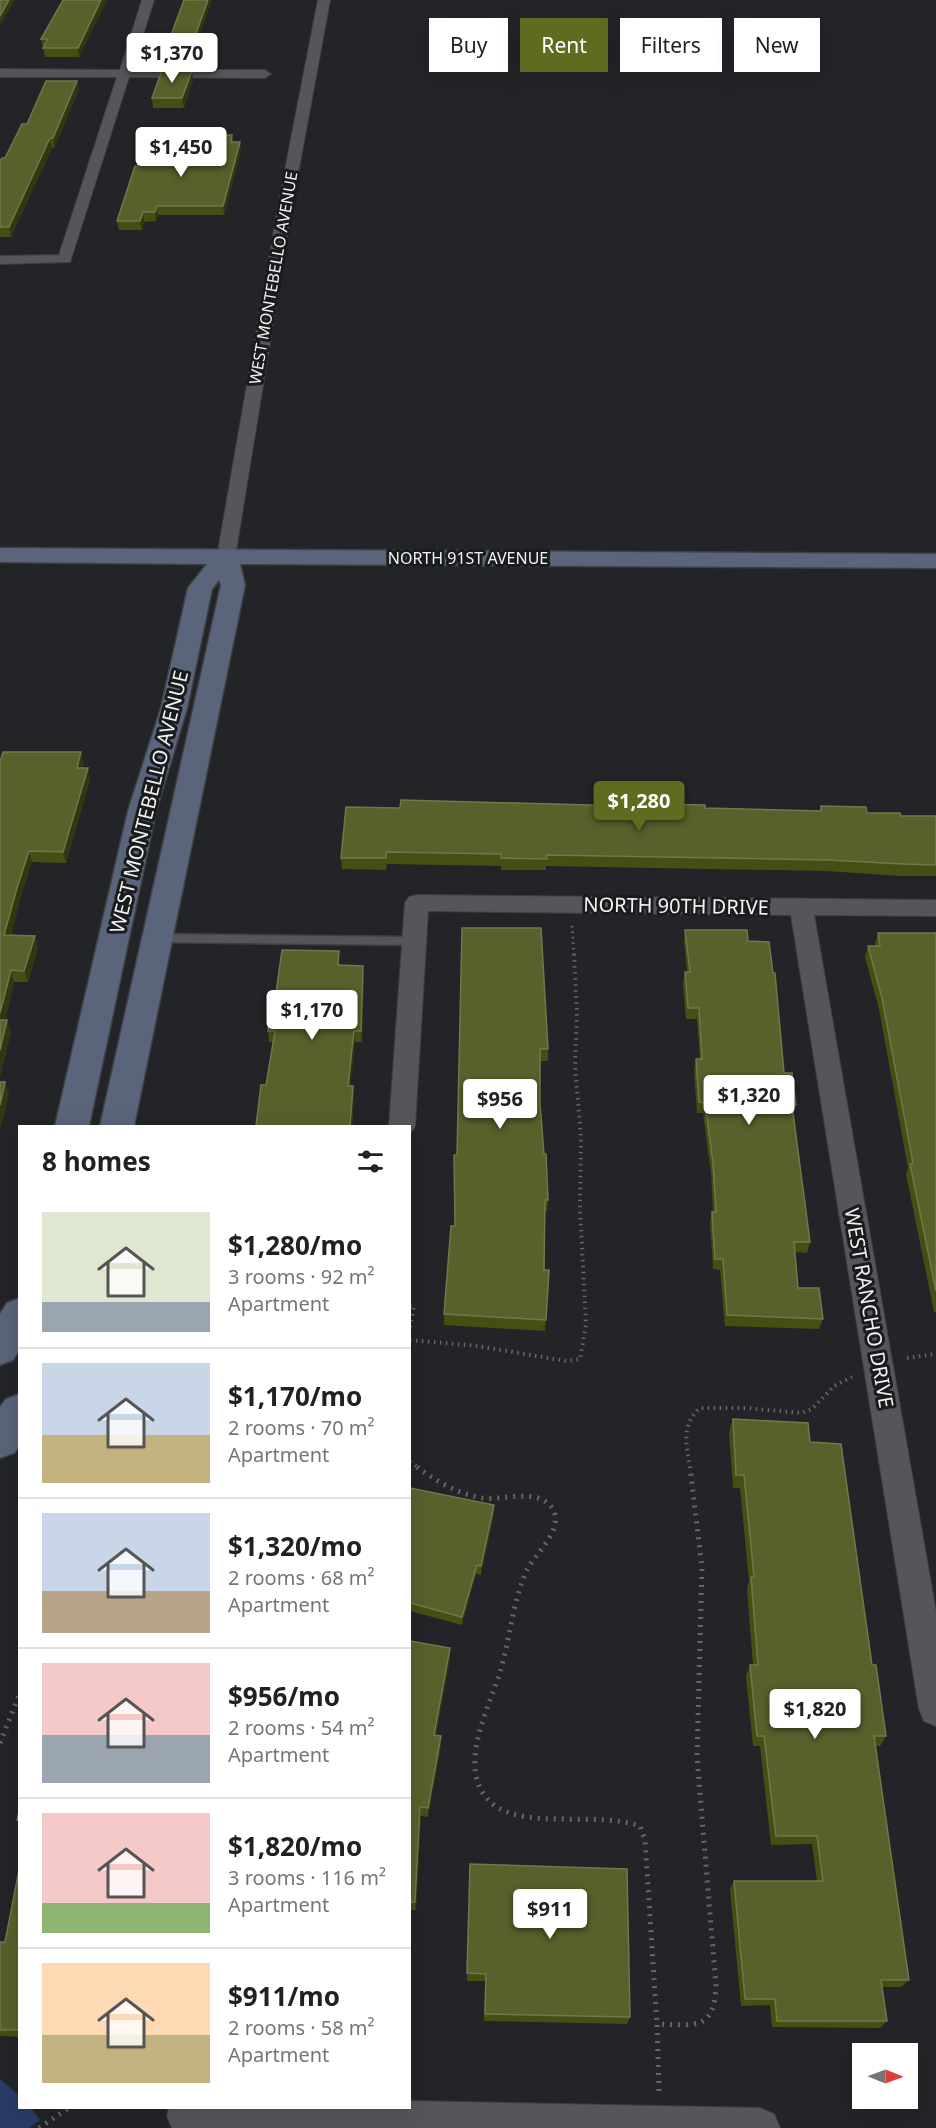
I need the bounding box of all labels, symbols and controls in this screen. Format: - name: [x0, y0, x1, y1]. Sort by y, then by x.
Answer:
- chip: Buy: [429, 18, 508, 72]
- chip: Rent: [520, 18, 608, 72]
- chip: Filters: [620, 18, 722, 72]
- chip: New: [734, 18, 820, 72]
- pin: $1,370: [123, 33, 221, 84]
- text: $1,370: [141, 39, 203, 66]
- pin: $1,450: [132, 127, 230, 178]
- text: $1,450: [150, 133, 212, 160]
- street label: WEST MONTEBELLO AVENUE: [243, 170, 303, 386]
- street label: NORTH 91ST AVENUE: [388, 547, 548, 569]
- street label: WEST MONTEBELLO AVENUE: [103, 668, 194, 936]
- pin: $1,280: [590, 781, 688, 832]
- text: $1,280: [608, 787, 670, 814]
- street label: NORTH 90TH DRIVE: [583, 890, 769, 921]
- pin: $1,170: [263, 990, 361, 1041]
- text: $1,170: [281, 996, 343, 1023]
- pin: $1,320: [700, 1075, 798, 1126]
- pin: $956: [464, 1079, 536, 1130]
- text: $1,320: [718, 1081, 780, 1108]
- text: $956: [477, 1085, 523, 1112]
- text: 8 homes: [42, 1143, 151, 1179]
- icon: filters: [354, 1145, 387, 1178]
- street label: WEST RANCHO DRIVE: [839, 1206, 900, 1410]
- text: $1,280/mo: [228, 1227, 362, 1263]
- icon: home: [90, 1236, 162, 1308]
- text: 3 rooms · 92 m²: [228, 1263, 375, 1290]
- text: Apartment: [228, 1290, 329, 1317]
- text: $1,170/mo: [228, 1378, 362, 1414]
- icon: home: [90, 1387, 162, 1459]
- text: 2 rooms · 70 m²: [228, 1414, 375, 1441]
- text: Apartment: [228, 1441, 329, 1468]
- text: $1,320/mo: [228, 1528, 362, 1564]
- icon: home: [90, 1537, 162, 1609]
- text: 2 rooms · 68 m²: [228, 1564, 375, 1591]
- text: Apartment: [228, 1591, 329, 1618]
- text: $956/mo: [228, 1678, 340, 1714]
- icon: home: [90, 1687, 162, 1759]
- pin: $1,820: [766, 1689, 864, 1740]
- text: $1,820: [784, 1695, 846, 1722]
- text: 2 rooms · 54 m²: [228, 1714, 375, 1741]
- text: Apartment: [228, 1741, 329, 1768]
- text: $1,820/mo: [228, 1828, 362, 1864]
- icon: home: [90, 1837, 162, 1909]
- text: 3 rooms · 116 m²: [228, 1864, 386, 1891]
- pin: $911: [514, 1889, 586, 1940]
- text: Apartment: [228, 1891, 329, 1918]
- text: $911: [527, 1895, 573, 1922]
- text: $911/mo: [228, 1978, 340, 2014]
- icon: home: [90, 1987, 162, 2059]
- text: 2 rooms · 58 m²: [228, 2014, 375, 2041]
- text: Apartment: [228, 2041, 329, 2068]
- north arrow: [852, 2043, 918, 2109]
- map controls: [852, 2043, 918, 2109]

